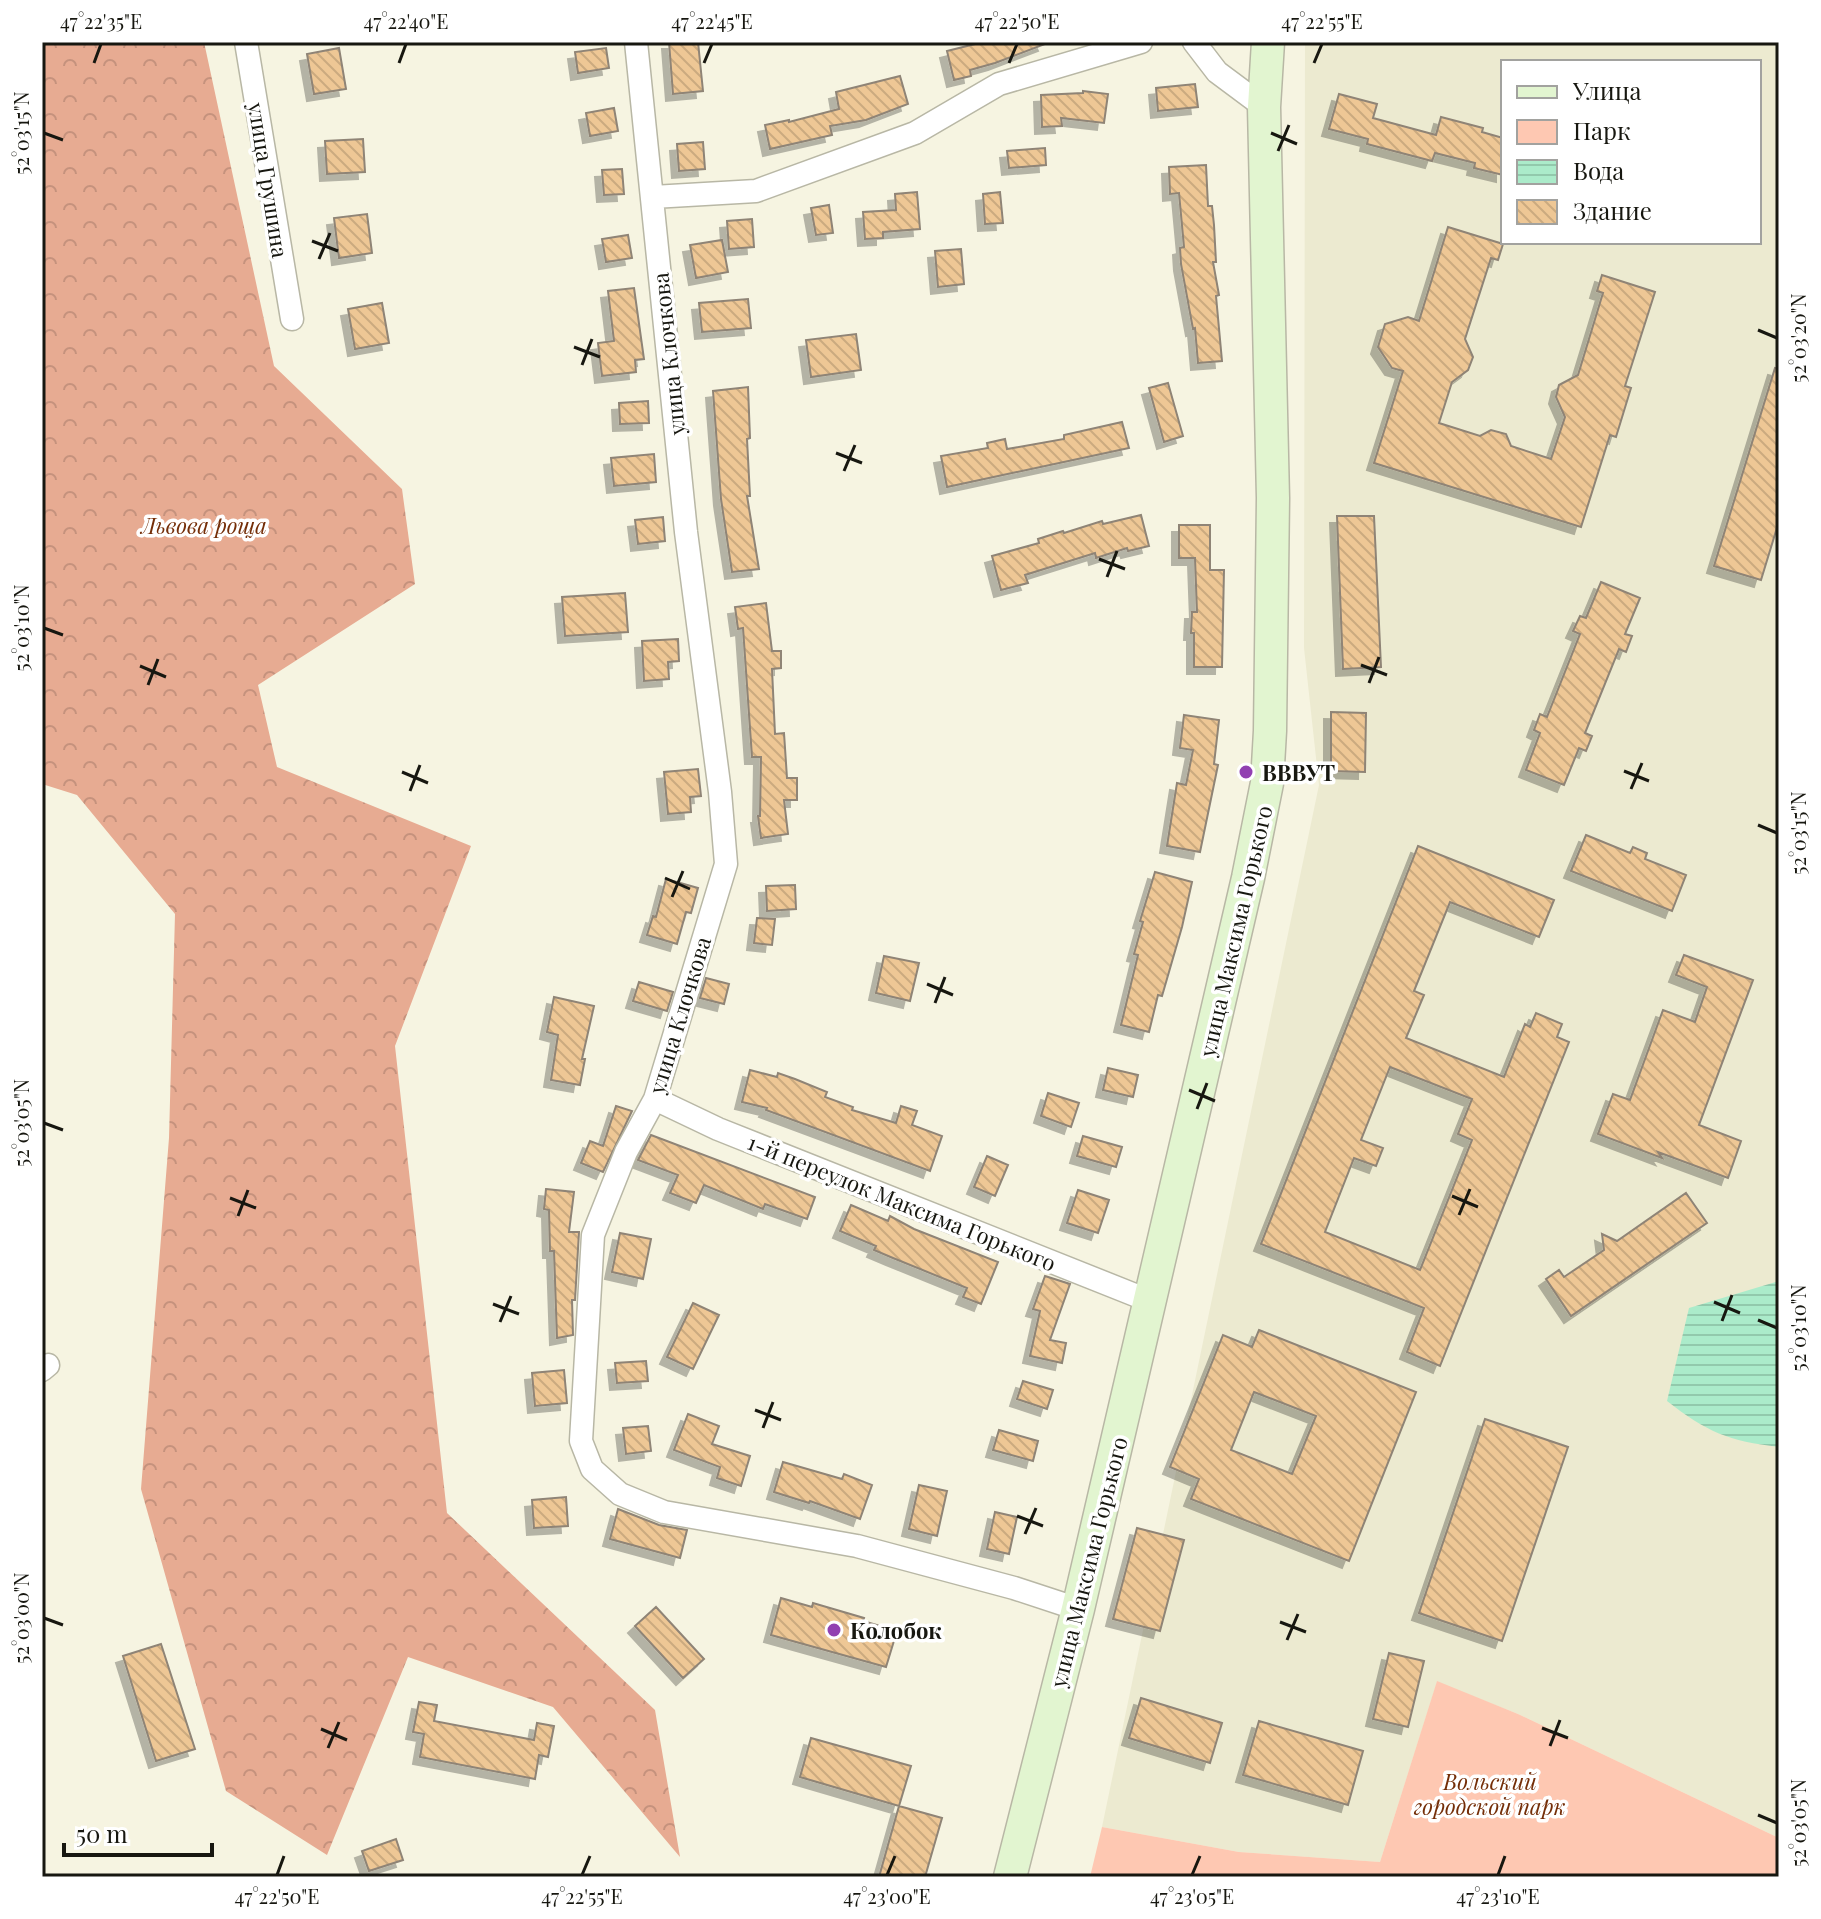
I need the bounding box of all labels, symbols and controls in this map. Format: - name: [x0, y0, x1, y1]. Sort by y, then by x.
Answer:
- text: 47°22'35"E: [60, 7, 142, 34]
- text: 47°22'40"E: [364, 7, 448, 34]
- text: 47°22'45"E: [671, 7, 753, 34]
- text: 47°22'50"E: [975, 7, 1059, 34]
- text: 47°22'55"E: [1281, 7, 1363, 34]
- legend: [1501, 60, 1761, 244]
- text: Улица: [1572, 74, 1642, 106]
- text: 52°03'15"N: [7, 91, 34, 175]
- street label: улица Грушина: [242, 99, 296, 260]
- text: Парк: [1573, 114, 1631, 146]
- text: Вода: [1573, 154, 1624, 186]
- text: Здание: [1573, 194, 1652, 226]
- street label: улица Клочкова: [645, 271, 692, 438]
- text: 52°03'20"N: [1784, 293, 1811, 383]
- park label: Львова роща: [139, 510, 267, 540]
- text: 52°03'10"N: [7, 584, 34, 672]
- place label: ВВВУТ: [1262, 757, 1336, 787]
- marker: ВВВУТ: [1237, 763, 1255, 781]
- text: 52°03'15"N: [1784, 791, 1811, 875]
- street label: улица Максима Горького: [1191, 802, 1279, 1061]
- street label: улица Клочкова: [641, 933, 717, 1098]
- text: 52°03'05"N: [7, 1079, 34, 1167]
- street label: 1-й переулок Максима Горького: [743, 1126, 1061, 1278]
- text: 52°03'10"N: [1784, 1284, 1811, 1372]
- street label: улица Максима Горького: [1042, 1434, 1134, 1691]
- text: 52°03'00"N: [7, 1572, 34, 1664]
- place label: Колобок: [850, 1615, 942, 1645]
- marker: Колобок: [825, 1621, 843, 1639]
- park label: Вольский городской парк: [1413, 1766, 1566, 1821]
- text: 52°03'05"N: [1784, 1779, 1811, 1867]
- scale bar: [64, 1807, 212, 1857]
- text: 50 m: [76, 1817, 128, 1849]
- text: 47°22'50"E: [235, 1882, 319, 1909]
- text: 47°22'55"E: [541, 1882, 623, 1909]
- text: 47°23'00"E: [843, 1882, 931, 1909]
- text: 47°23'05"E: [1150, 1882, 1234, 1909]
- text: 47°23'10"E: [1456, 1882, 1540, 1909]

